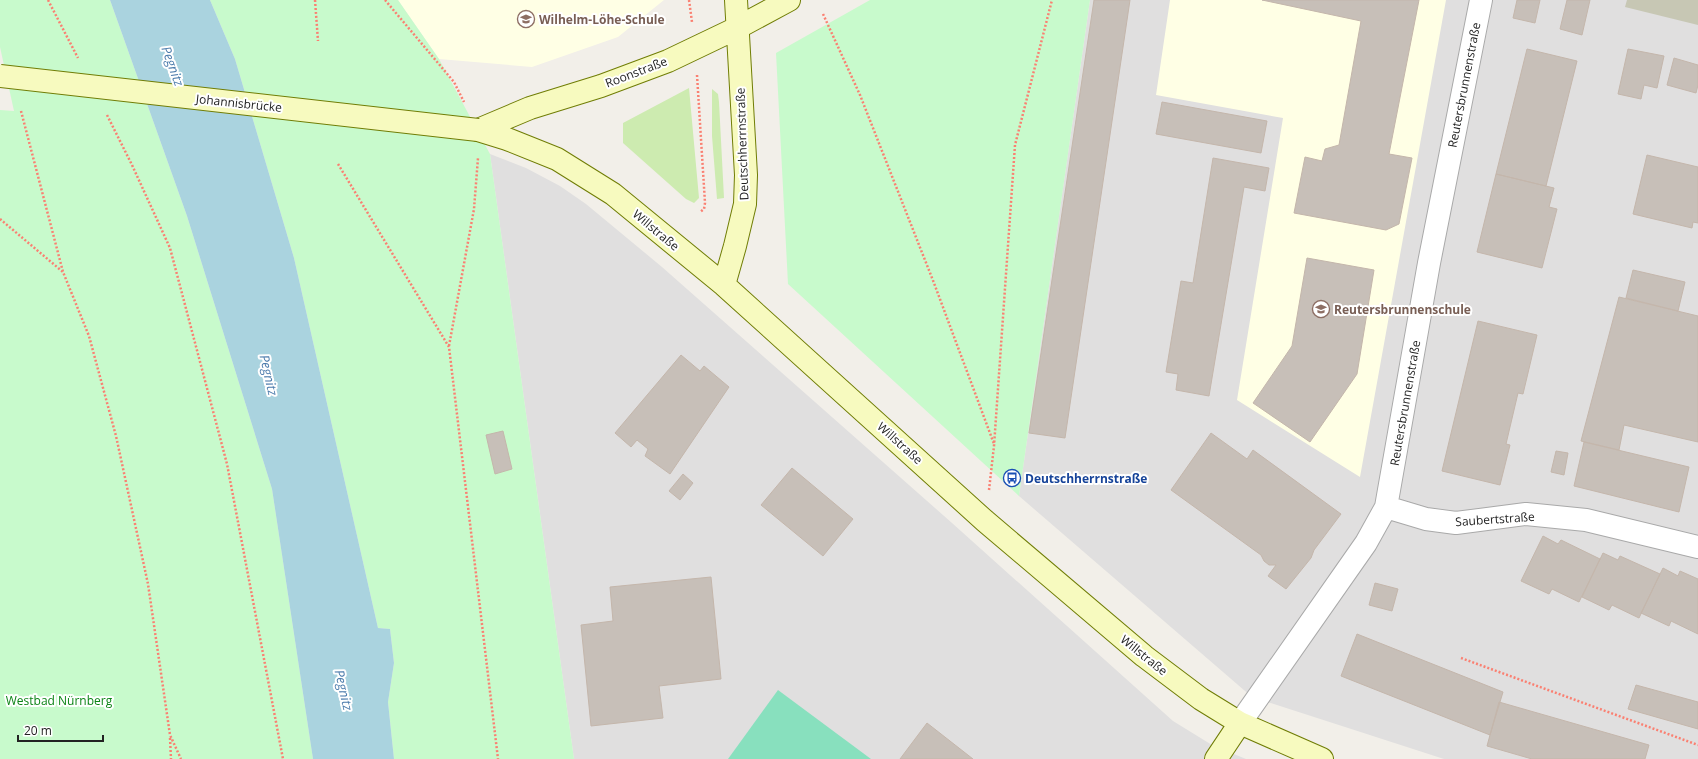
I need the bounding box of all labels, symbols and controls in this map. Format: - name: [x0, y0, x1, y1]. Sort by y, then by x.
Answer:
- school or university icon: Wilhelm-Löhe-Schule: [516, 9, 536, 29]
- place label: Wilhelm-Löhe-Schule: [539, 11, 665, 28]
- street label: Reutersbrunnenstraße: [1444, 21, 1485, 149]
- water label: Pegnitz: [157, 43, 189, 89]
- street label: Roonstraße: [603, 52, 670, 92]
- street label: Deutschherrnstraße: [732, 87, 752, 201]
- street label: Johannisbrücke: [194, 90, 283, 116]
- street label: Willstraße: [629, 206, 683, 255]
- school or university icon: Reutersbrunnenschule: [1311, 299, 1331, 319]
- place label: Reutersbrunnenschule: [1334, 301, 1471, 318]
- street label: Reutersbrunnenstraße: [1386, 339, 1424, 467]
- water label: Pegnitz: [256, 353, 282, 397]
- street label: Willstraße: [874, 418, 927, 468]
- bus stop icon: Deutschherrnstraße: [1002, 468, 1022, 488]
- place label: Deutschherrnstraße: [1025, 470, 1147, 487]
- street label: Saubertstraße: [1455, 508, 1536, 530]
- street label: Willstraße: [1117, 631, 1171, 679]
- water label: Pegnitz: [331, 668, 357, 712]
- park label: Westbad Nürnberg: [6, 692, 113, 709]
- scale bar: [18, 717, 103, 743]
- text: 20 m: [24, 722, 52, 739]

